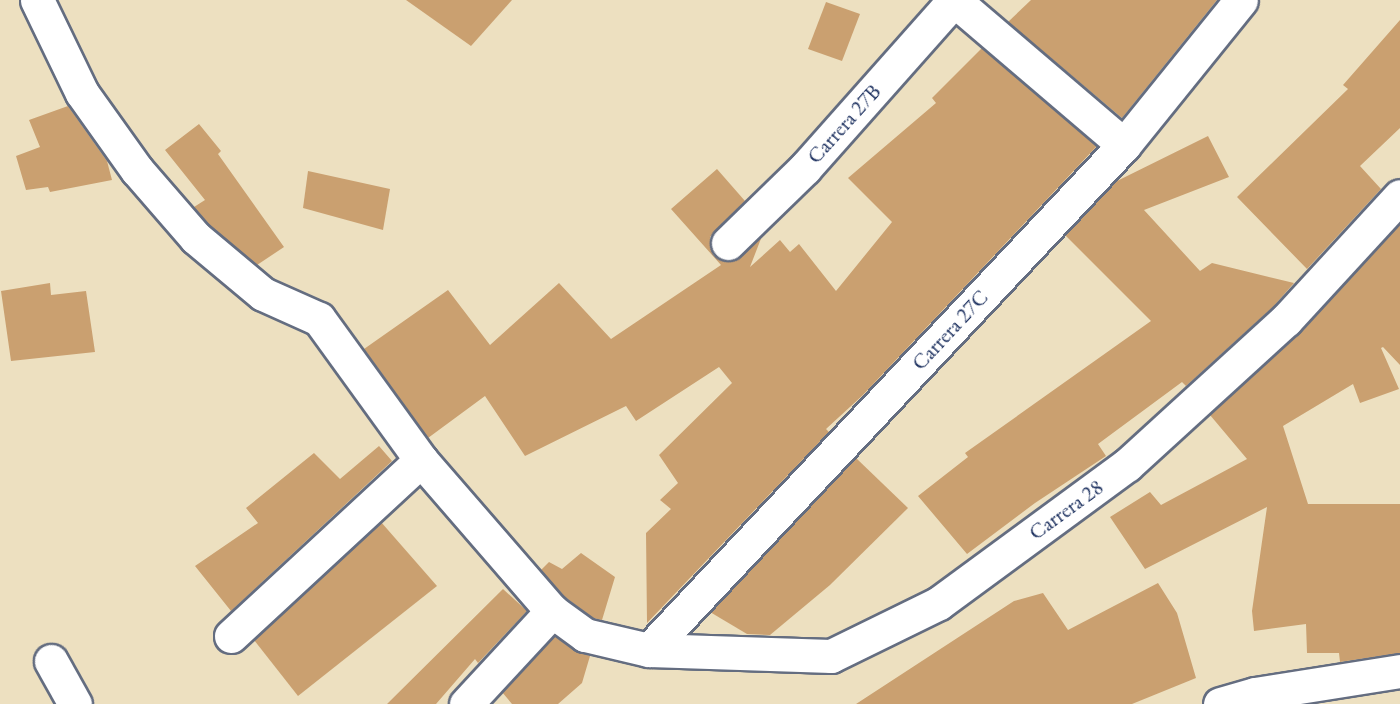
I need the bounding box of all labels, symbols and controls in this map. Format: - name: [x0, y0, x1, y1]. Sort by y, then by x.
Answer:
- street label: Carrera 27B: [802, 79, 886, 169]
- street label: Carrera 27C: [907, 285, 993, 375]
- street label: Carrera 28: [1024, 475, 1108, 545]

